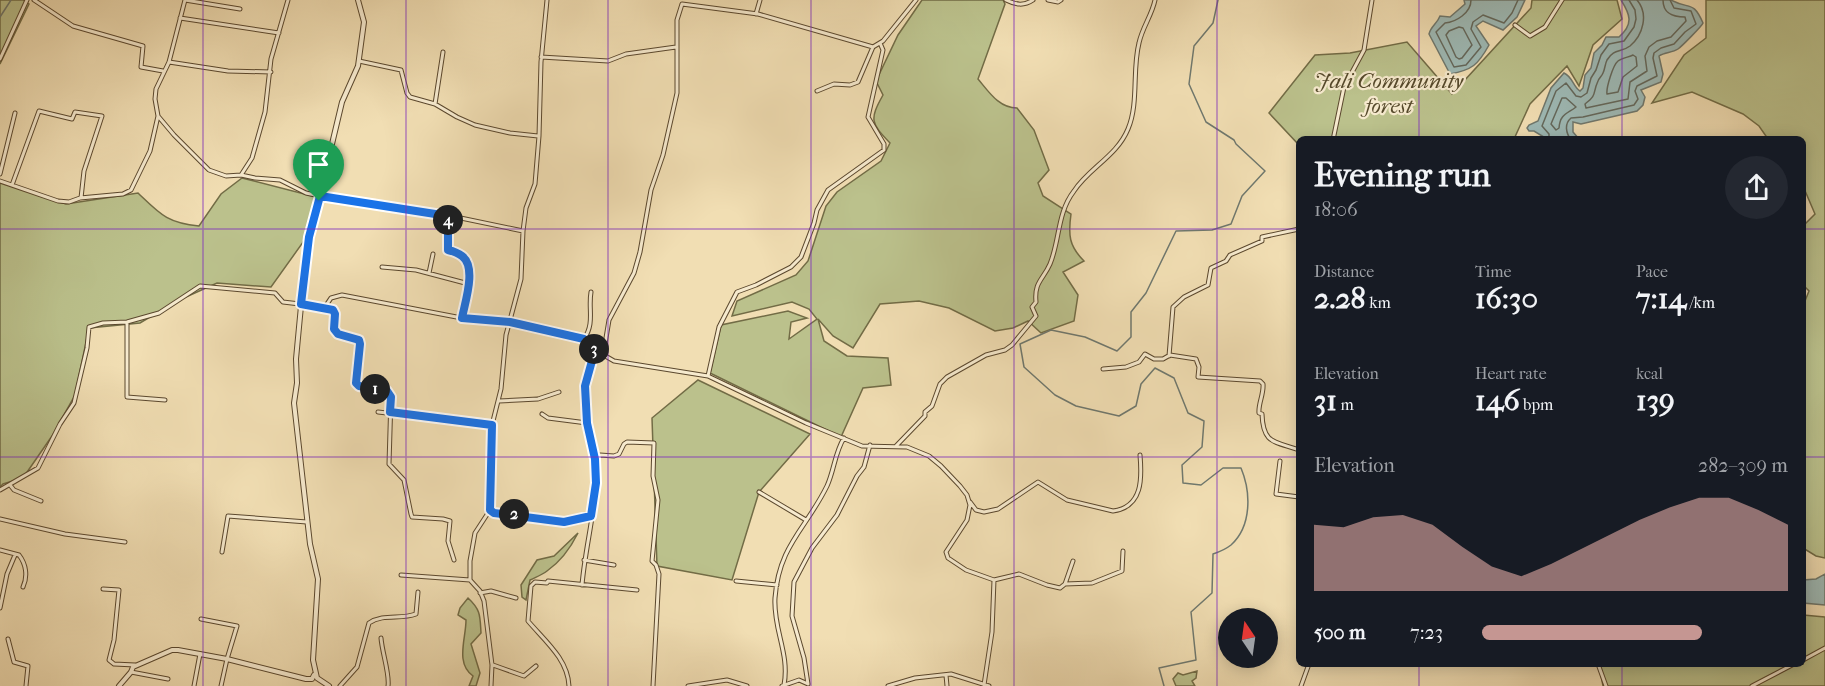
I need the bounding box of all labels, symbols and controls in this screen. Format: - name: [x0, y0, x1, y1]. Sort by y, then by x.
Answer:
- park label: Jali Community forest: [1315, 68, 1464, 119]
- pin: [293, 139, 344, 201]
- icon: arrive: [302, 148, 335, 181]
- text: Evening run: [1314, 156, 1491, 195]
- button: share: [1725, 156, 1788, 219]
- text: 18:06: [1314, 198, 1358, 221]
- pin: 4: [433, 205, 463, 235]
- text: 4: [443, 210, 453, 229]
- text: Distance: [1314, 262, 1374, 281]
- text: Time: [1475, 262, 1511, 281]
- text: Pace: [1636, 262, 1668, 281]
- text: 2.28: [1314, 281, 1366, 316]
- text: 16:30: [1475, 281, 1538, 316]
- text: 7:14: [1636, 281, 1686, 316]
- text: km: [1366, 293, 1391, 312]
- text: /km: [1686, 293, 1715, 312]
- pin: 3: [579, 334, 609, 364]
- text: 3: [591, 339, 597, 358]
- text: Elevation: [1314, 364, 1379, 383]
- text: Heart rate: [1475, 364, 1547, 383]
- text: kcal: [1636, 364, 1663, 383]
- pin: 1: [360, 374, 390, 404]
- text: 1: [372, 379, 378, 398]
- text: 31: [1314, 383, 1337, 418]
- text: 146: [1475, 383, 1520, 418]
- text: 139: [1636, 383, 1675, 418]
- text: m: [1337, 395, 1354, 414]
- text: bpm: [1520, 395, 1553, 414]
- text: Elevation: [1314, 454, 1395, 477]
- text: 282–309 m: [1698, 454, 1788, 477]
- pin: 2: [499, 499, 529, 529]
- text: 2: [510, 504, 518, 523]
- north arrow: [1218, 608, 1278, 668]
- map controls: [1218, 608, 1278, 668]
- text: 500 m: [1314, 621, 1366, 644]
- text: 7:23: [1410, 621, 1443, 644]

